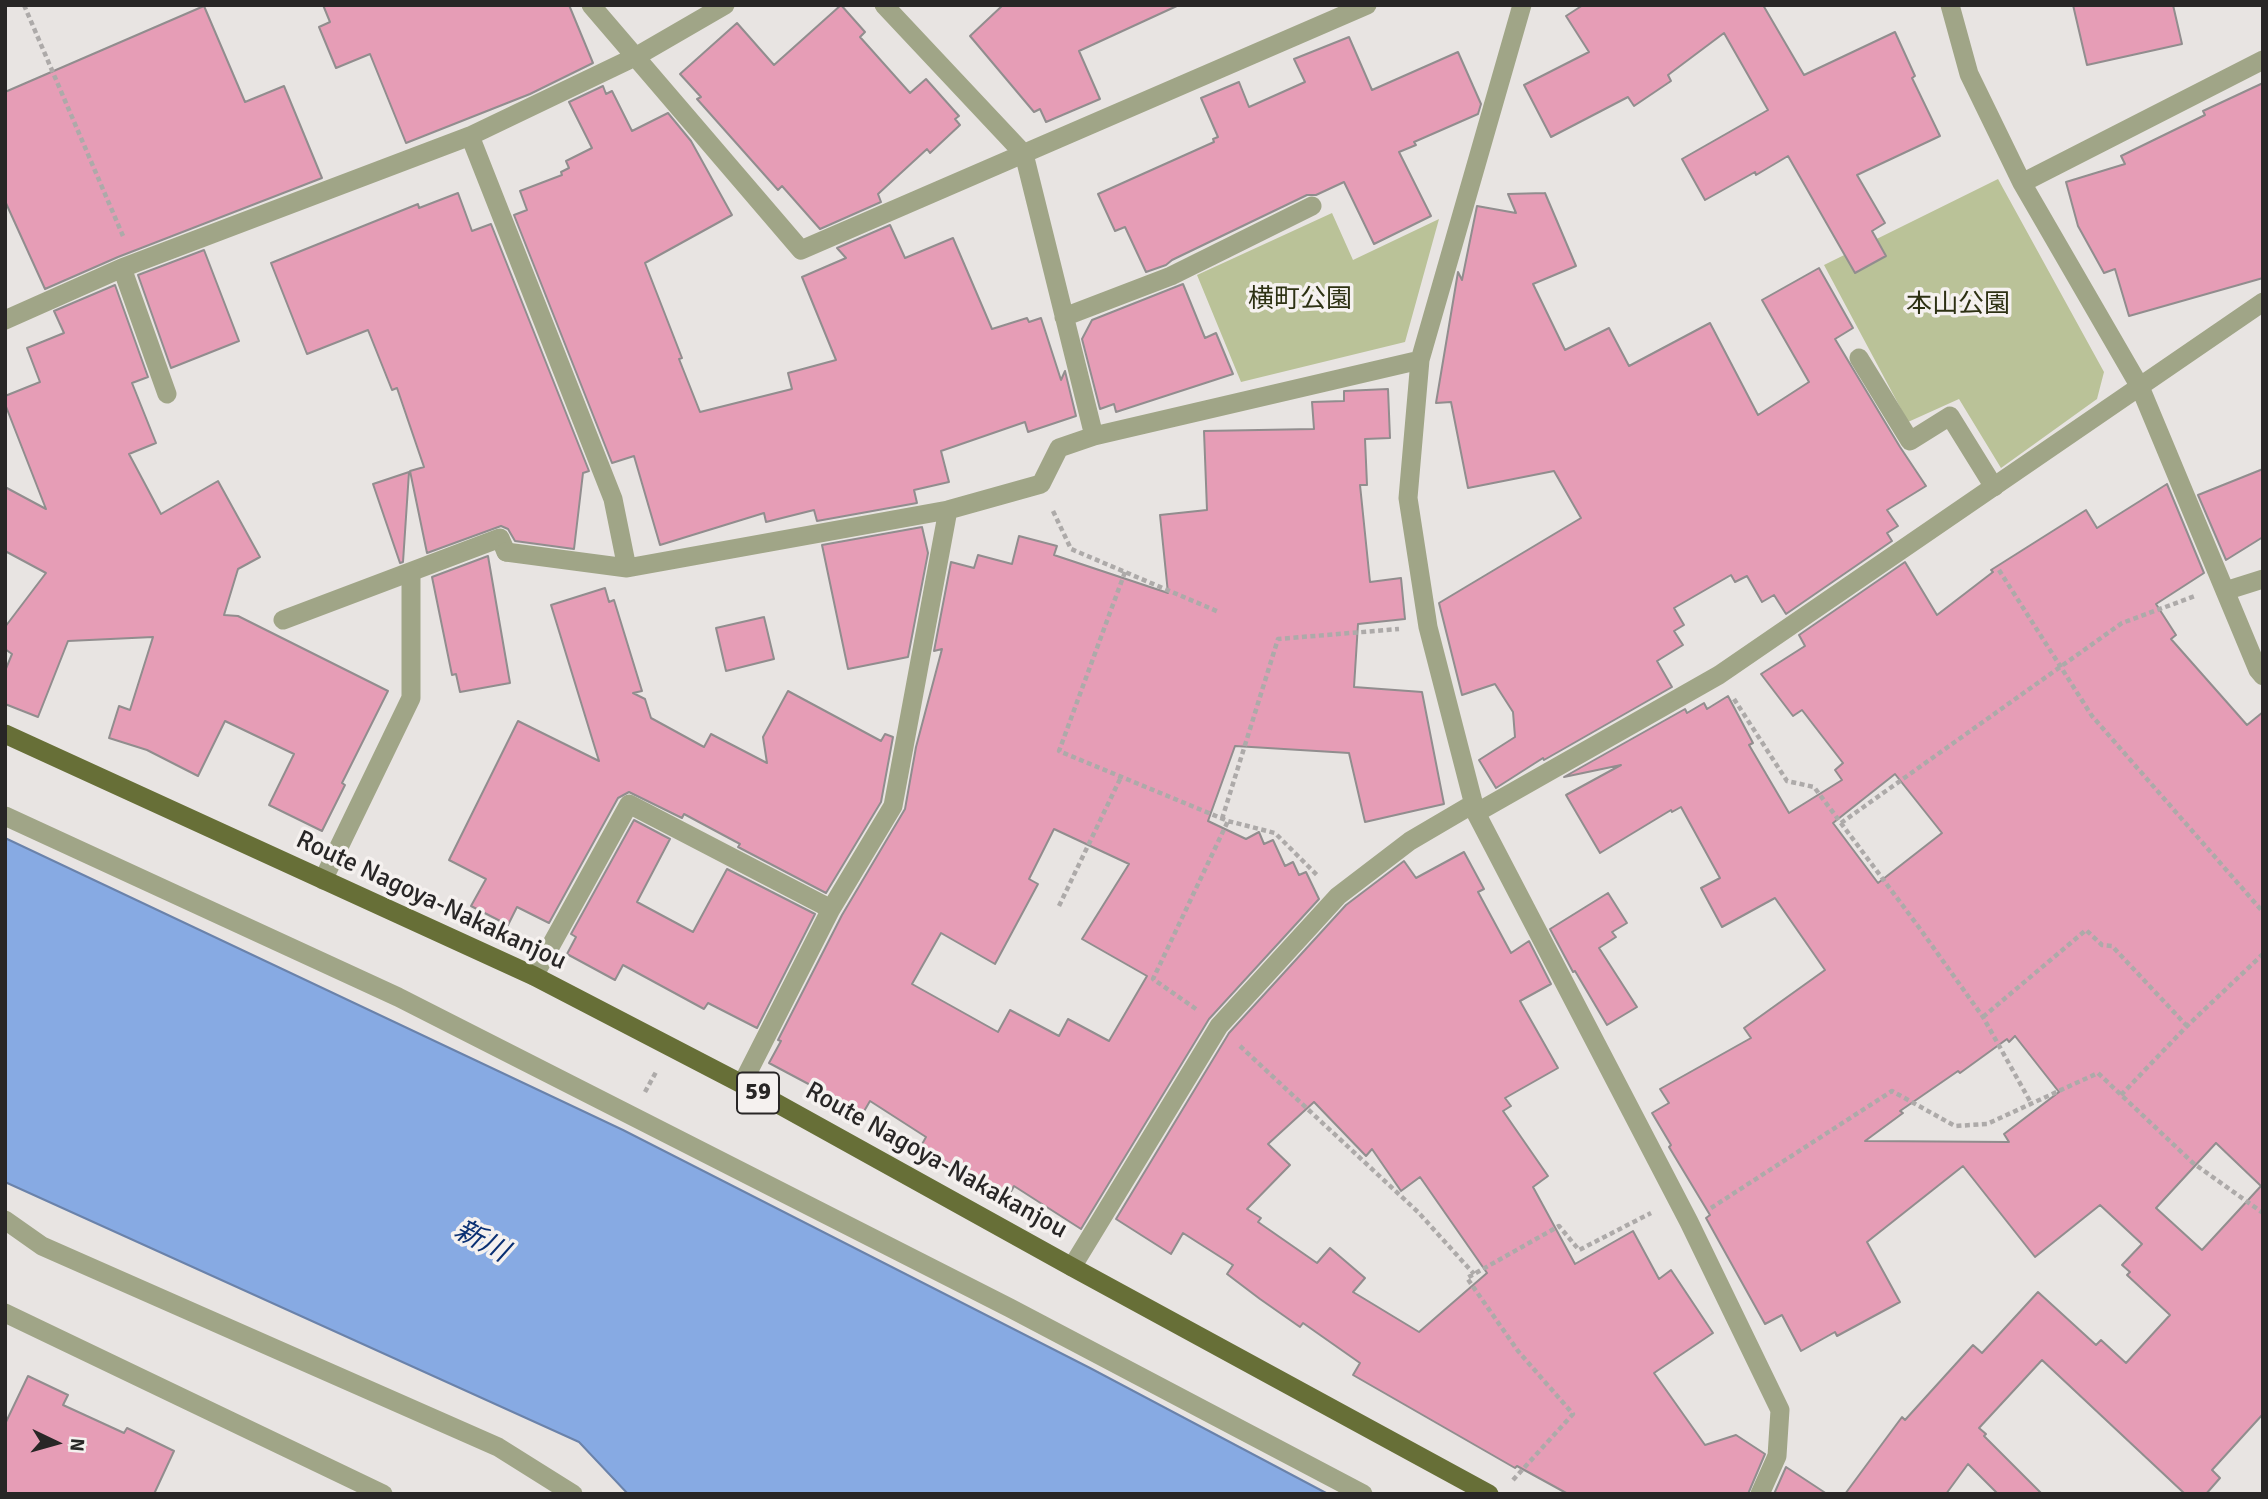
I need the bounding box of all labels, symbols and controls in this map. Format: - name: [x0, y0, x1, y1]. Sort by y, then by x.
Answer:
- park label: 横町公園: [1248, 284, 1352, 316]
- park label: 本山公園: [1906, 289, 2010, 321]
- street label: Route Nagoya-Nakakanjou: [291, 825, 571, 977]
- road number: 59: [737, 1072, 779, 1114]
- street label: Route Nagoya-Nakakanjou: [800, 1076, 1072, 1246]
- water label: 新川: [448, 1214, 514, 1270]
- north arrow: [21, 1408, 91, 1478]
- text: N: [64, 1437, 89, 1452]

